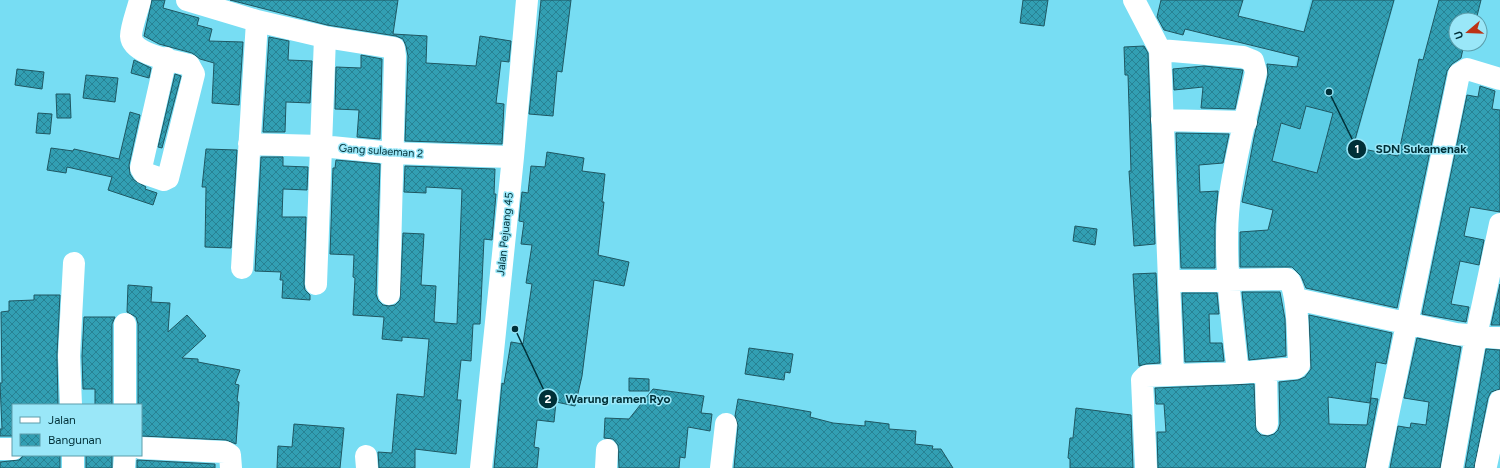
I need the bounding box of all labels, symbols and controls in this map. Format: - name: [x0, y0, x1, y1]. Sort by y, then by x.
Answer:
- north arrow: [1448, 12, 1488, 52]
- text: U: [1452, 29, 1466, 41]
- callout: SDN Sukamenak: [1347, 137, 1474, 161]
- street label: Gang sulaeman 2: [338, 142, 424, 160]
- text: 1: [1354, 142, 1360, 156]
- text: SDN Sukamenak: [1375, 142, 1467, 156]
- street label: Jalan Pejuang 45: [494, 192, 516, 276]
- callout: Warung ramen Ryo: [538, 387, 678, 411]
- text: 2: [545, 392, 552, 406]
- text: Warung ramen Ryo: [566, 392, 670, 406]
- legend: [12, 404, 142, 456]
- text: Jalan: [48, 413, 76, 427]
- text: Bangunan: [48, 433, 102, 447]

